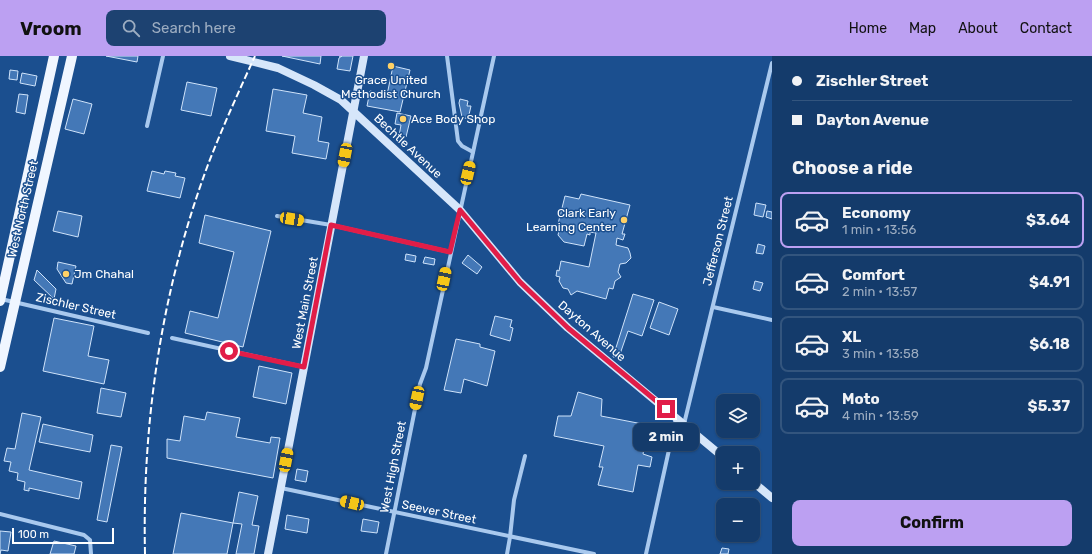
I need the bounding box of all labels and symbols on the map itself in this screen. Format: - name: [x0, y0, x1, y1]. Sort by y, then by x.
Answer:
- marker: Grace United Methodist Church: [386, 61, 396, 71]
- place label: Grace United Methodist Church: [341, 73, 441, 101]
- street label: Bechtle Avenue: [371, 111, 445, 181]
- place label: Ace Body Shop: [411, 112, 495, 126]
- marker: Ace Body Shop: [398, 114, 408, 124]
- car: [337, 142, 353, 168]
- street label: West North Street: [5, 159, 41, 259]
- car: [459, 160, 477, 186]
- street label: Jefferson Street: [700, 195, 736, 287]
- place label: Clark Early Learning Center: [526, 206, 616, 234]
- car: [279, 211, 305, 227]
- marker: Clark Early Learning Center: [619, 215, 629, 225]
- street label: West Main Street: [289, 255, 321, 350]
- car: [436, 266, 452, 292]
- place label: Jm Chahal: [74, 267, 134, 281]
- marker: Jm Chahal: [61, 269, 71, 279]
- street label: Zischler Street: [35, 290, 118, 322]
- street label: Dayton Avenue: [555, 298, 629, 364]
- route start: [220, 342, 238, 360]
- car: [409, 385, 425, 411]
- route end: [657, 400, 675, 418]
- street label: West High Street: [377, 420, 409, 514]
- callout: 2 min: [633, 423, 699, 451]
- car: [278, 447, 294, 473]
- car: [339, 494, 365, 512]
- street label: Seever Street: [400, 497, 478, 527]
- scale bar: [12, 526, 114, 545]

